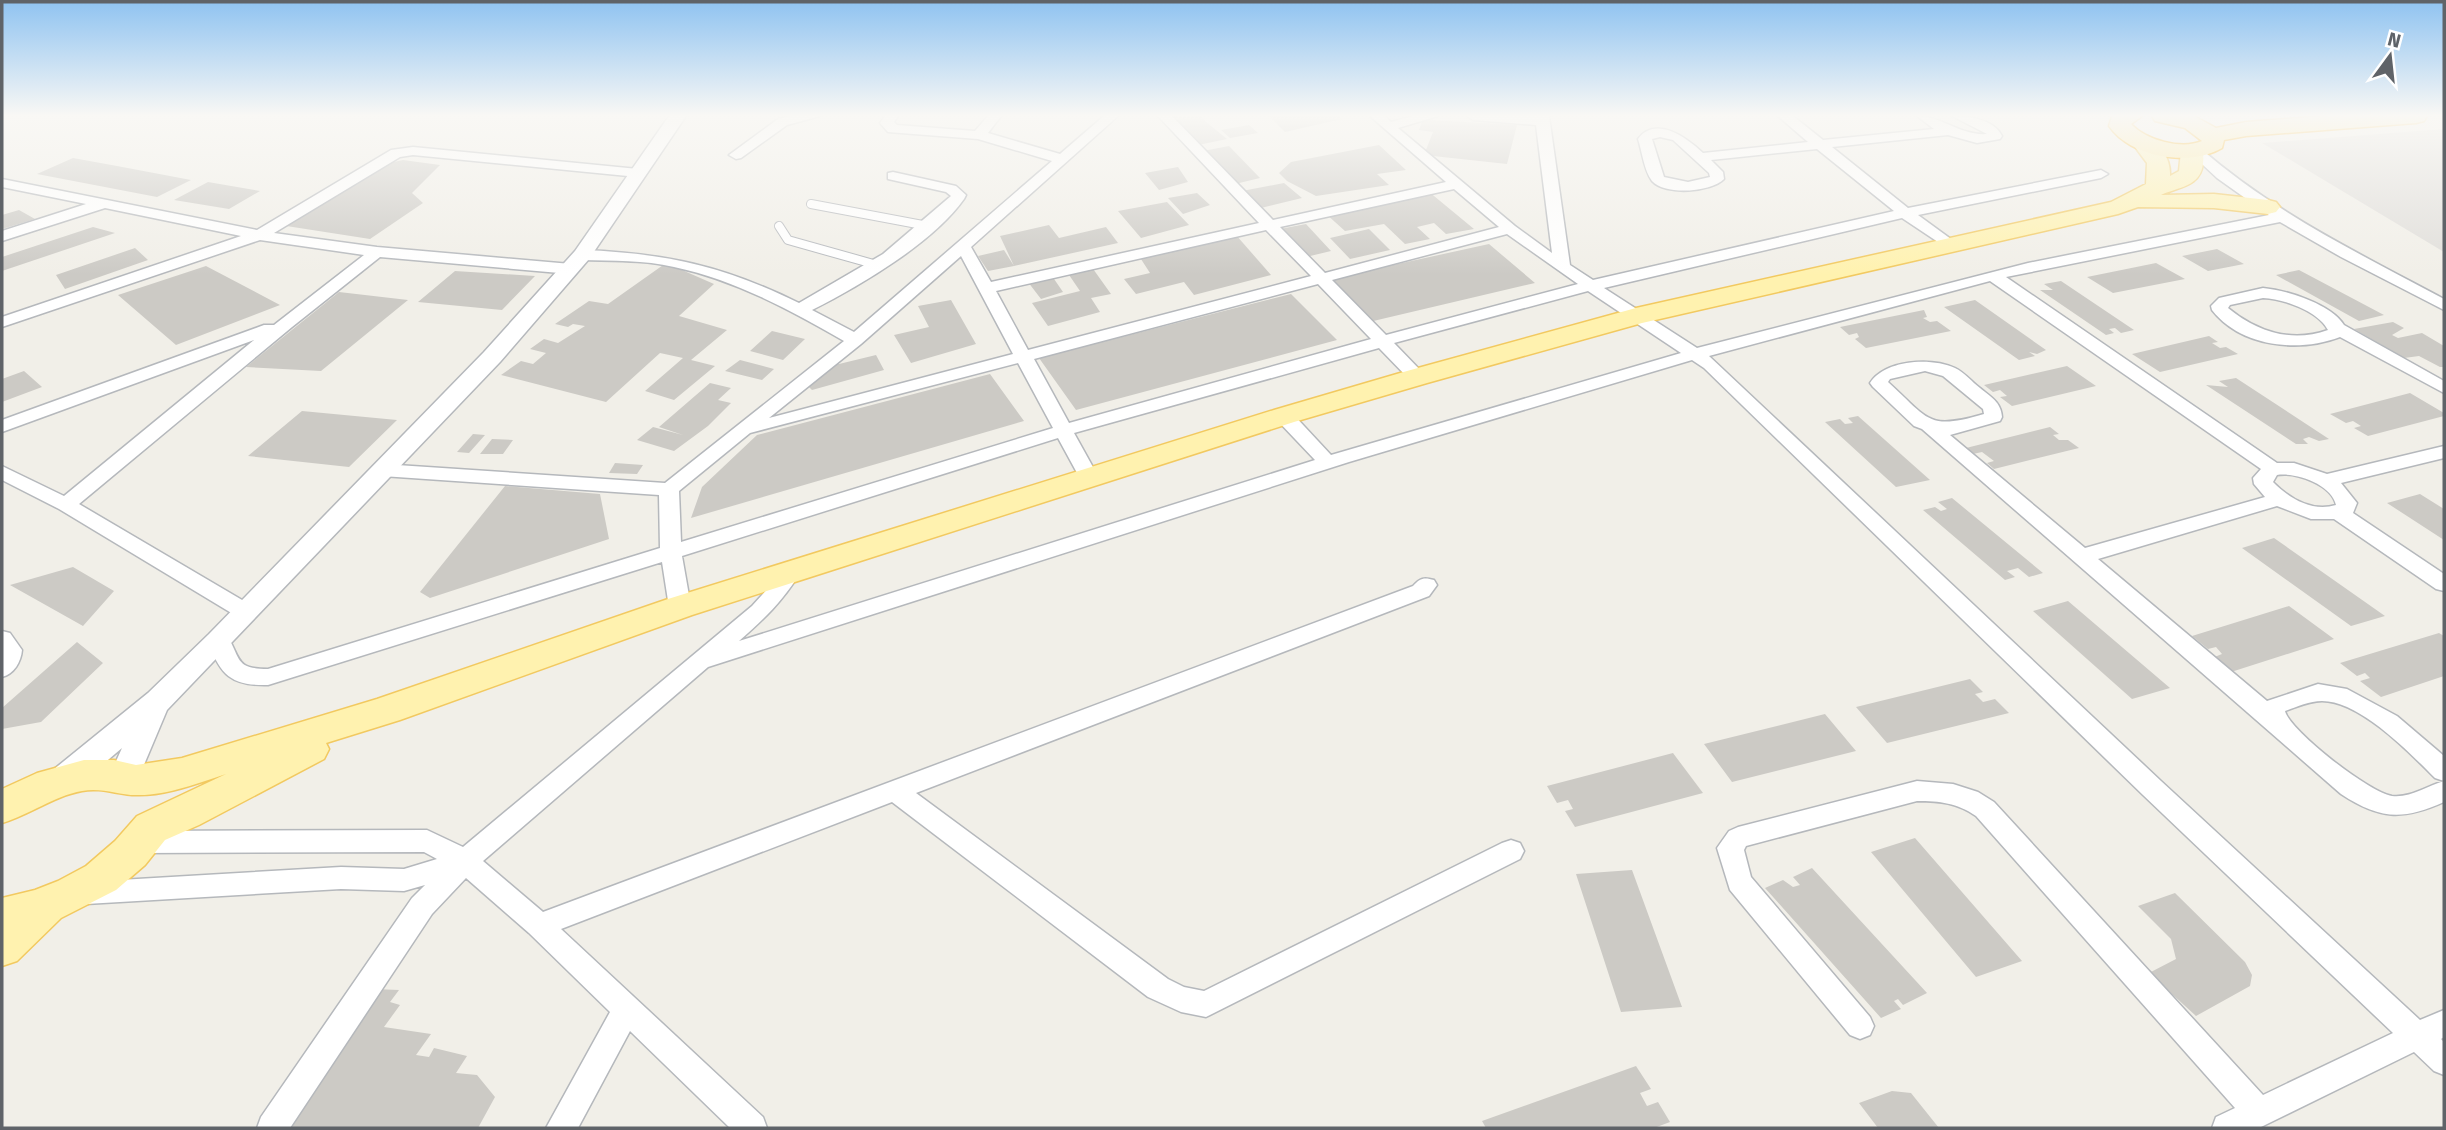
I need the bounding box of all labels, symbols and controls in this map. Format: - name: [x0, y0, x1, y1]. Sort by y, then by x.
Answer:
- north arrow: [2355, 21, 2425, 91]
- text: N: [2385, 27, 2403, 53]

